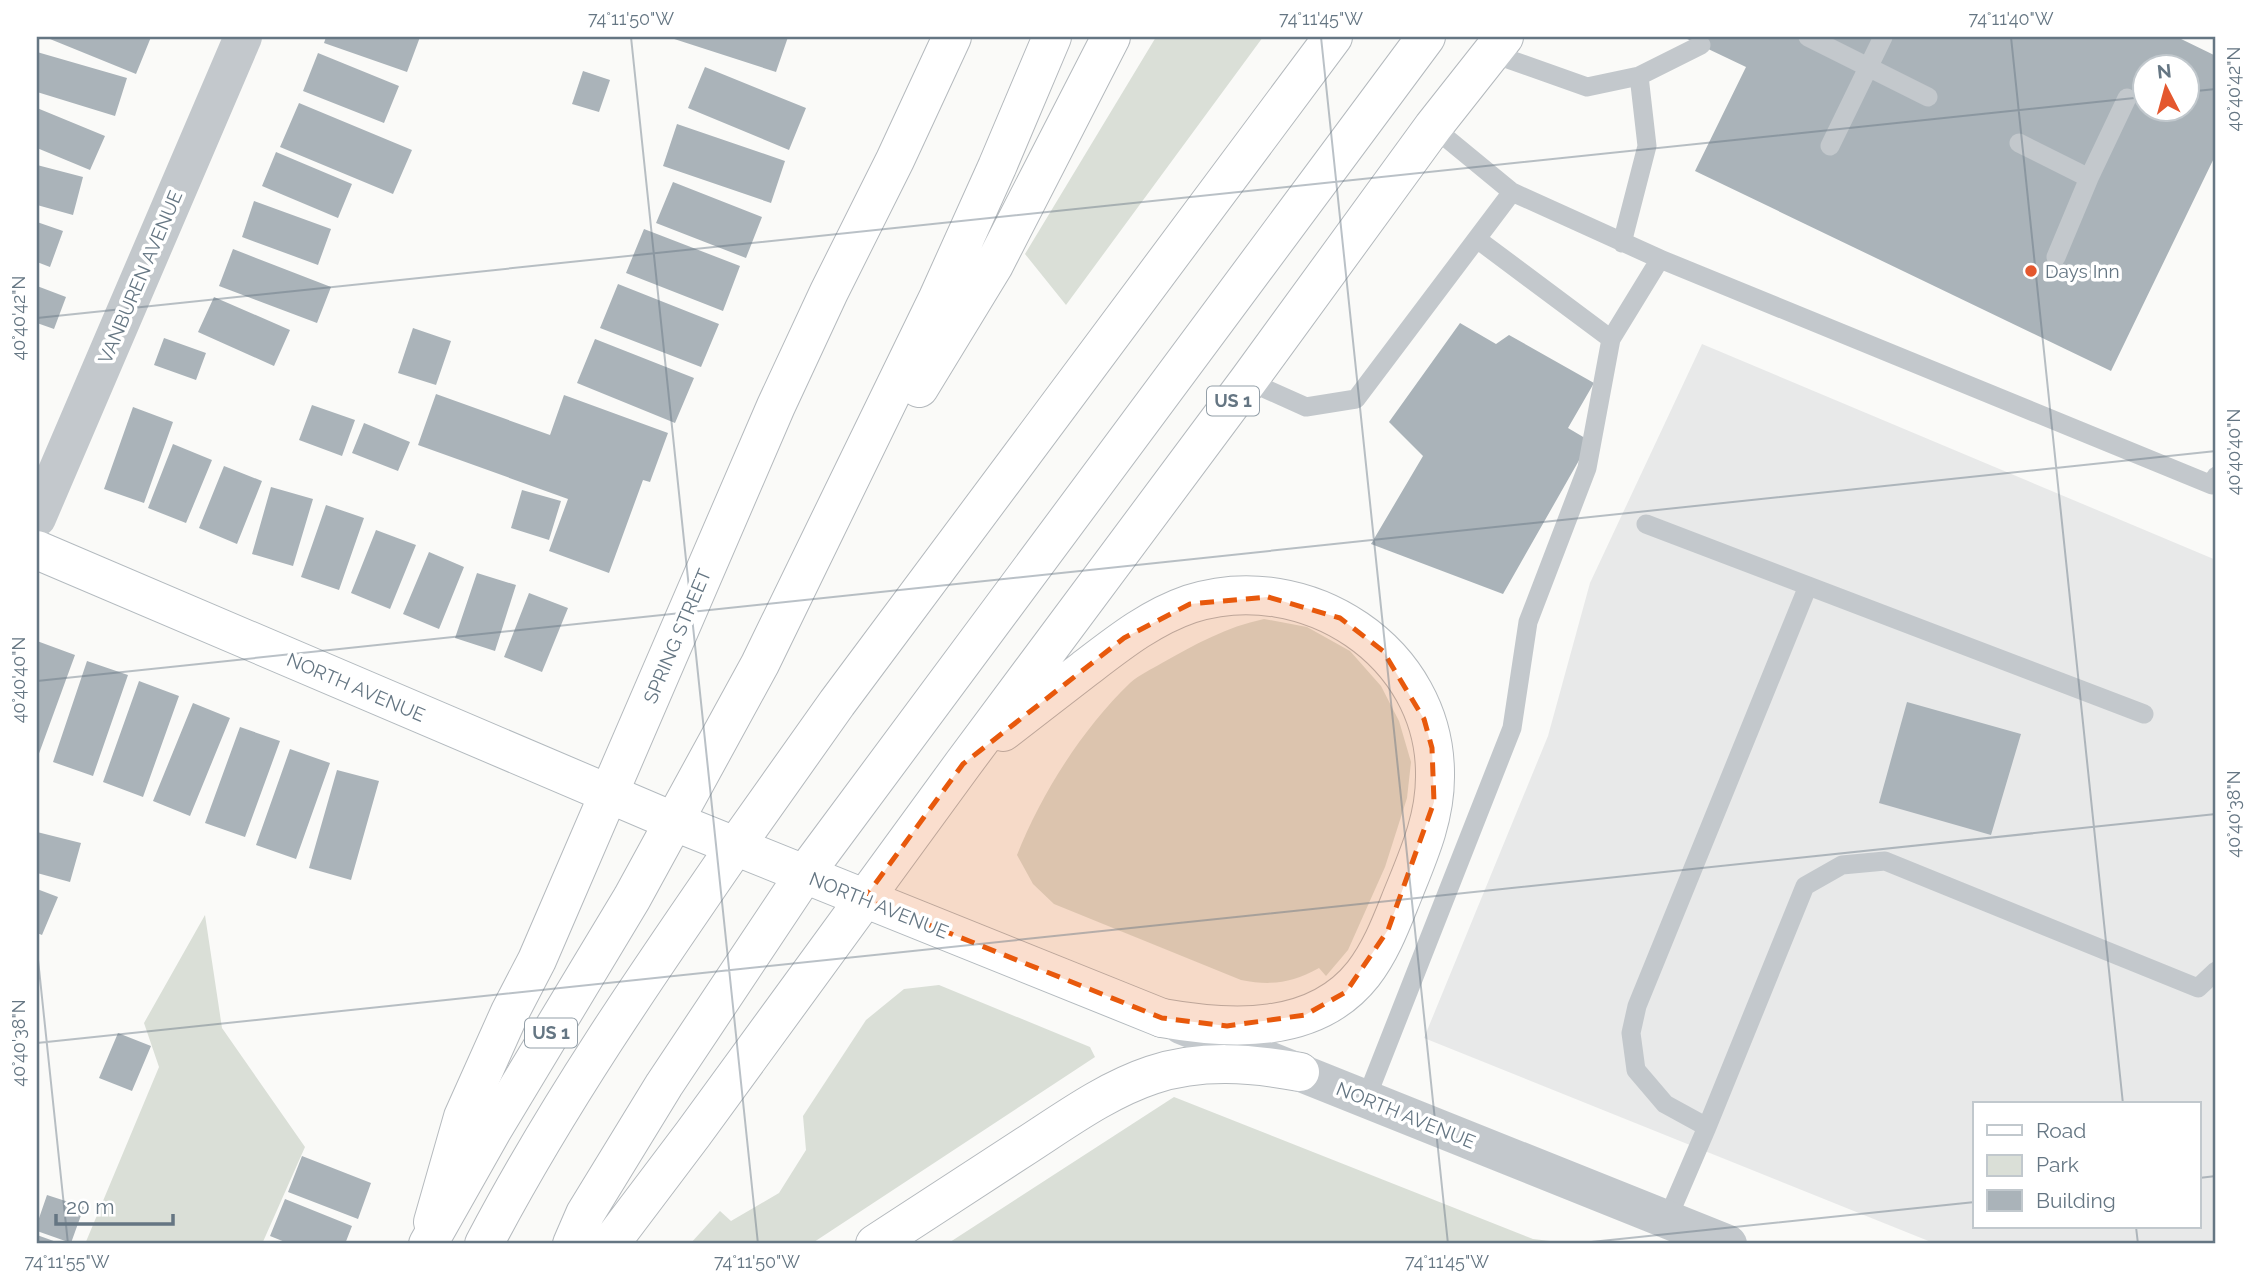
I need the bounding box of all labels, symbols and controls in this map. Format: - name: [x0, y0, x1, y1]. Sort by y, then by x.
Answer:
- text: 74°11'50"W: [588, 8, 674, 29]
- text: 74°11'45"W: [1279, 8, 1363, 29]
- text: 74°11'40"W: [1968, 8, 2054, 29]
- text: 40°40'42"N: [2223, 46, 2244, 132]
- north arrow: [2130, 52, 2200, 122]
- text: N: [2156, 59, 2173, 83]
- street label: VANBUREN AVENUE: [94, 187, 186, 367]
- place label: Days Inn: [2045, 260, 2120, 282]
- marker: Days Inn: [2023, 263, 2039, 279]
- text: 40°40'42"N: [8, 275, 29, 361]
- road number: US 1: [1207, 386, 1259, 416]
- text: 40°40'40"N: [2223, 409, 2244, 495]
- street label: SPRING STREET: [639, 565, 715, 706]
- text: 40°40'40"N: [8, 637, 29, 723]
- street label: NORTH AVENUE: [284, 648, 428, 726]
- text: 40°40'38"N: [2223, 770, 2244, 858]
- street label: NORTH AVENUE: [806, 867, 952, 943]
- text: 40°40'38"N: [8, 999, 29, 1087]
- road number: US 1: [525, 1018, 577, 1048]
- street label: NORTH AVENUE: [1333, 1077, 1479, 1153]
- legend: [1973, 1102, 2200, 1228]
- text: Road: [2036, 1118, 2086, 1143]
- text: Park: [2036, 1152, 2079, 1177]
- scale bar: [56, 1183, 173, 1227]
- text: Building: [2036, 1188, 2116, 1213]
- text: 20 m: [66, 1194, 114, 1219]
- text: 74°11'55"W: [24, 1251, 110, 1272]
- text: 74°11'50"W: [714, 1251, 800, 1272]
- text: 74°11'45"W: [1405, 1251, 1489, 1272]

